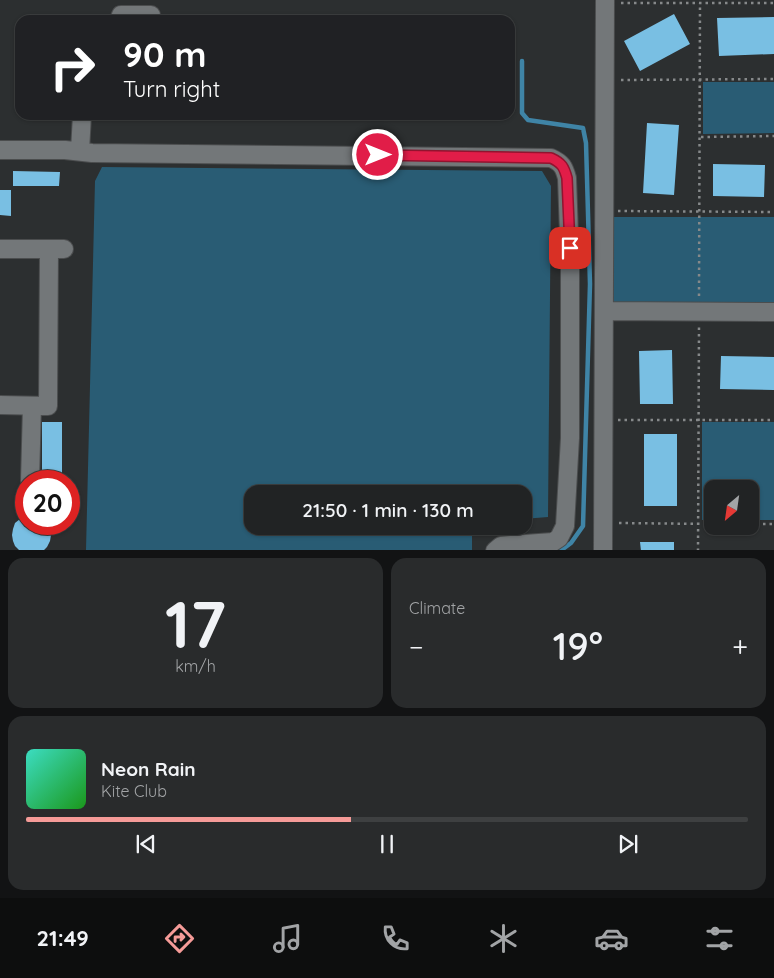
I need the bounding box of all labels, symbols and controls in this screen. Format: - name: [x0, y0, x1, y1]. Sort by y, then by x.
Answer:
- text: 90 m: [123, 32, 206, 76]
- icon: right: [40, 35, 105, 100]
- text: Turn right: [123, 75, 220, 103]
- position arrow: [351, 128, 403, 180]
- pin: [549, 227, 591, 269]
- icon: arrive: [556, 234, 584, 262]
- speed limit sign: 20: [15, 470, 80, 535]
- north arrow: [704, 480, 759, 535]
- map controls: [704, 480, 759, 535]
- text: 21:50 · 1 min · 130 m: [302, 498, 474, 522]
- text: 17: [165, 583, 226, 664]
- text: Climate: [409, 598, 465, 618]
- text: 19°: [553, 622, 603, 670]
- text: −: [409, 629, 424, 664]
- text: +: [732, 629, 748, 664]
- text: km/h: [175, 656, 216, 676]
- text: Neon Rain: [101, 757, 196, 781]
- text: Kite Club: [101, 781, 167, 801]
- icon: previous: [132, 830, 160, 858]
- icon: pause: [373, 830, 401, 858]
- icon: next: [614, 830, 642, 858]
- icon: directions: [162, 921, 197, 956]
- icon: music: [270, 921, 305, 956]
- icon: phone: [378, 921, 413, 956]
- icon: climate: [486, 921, 521, 956]
- icon: car: [594, 921, 629, 956]
- icon: filters: [702, 921, 737, 956]
- text: 21:49: [37, 924, 89, 952]

